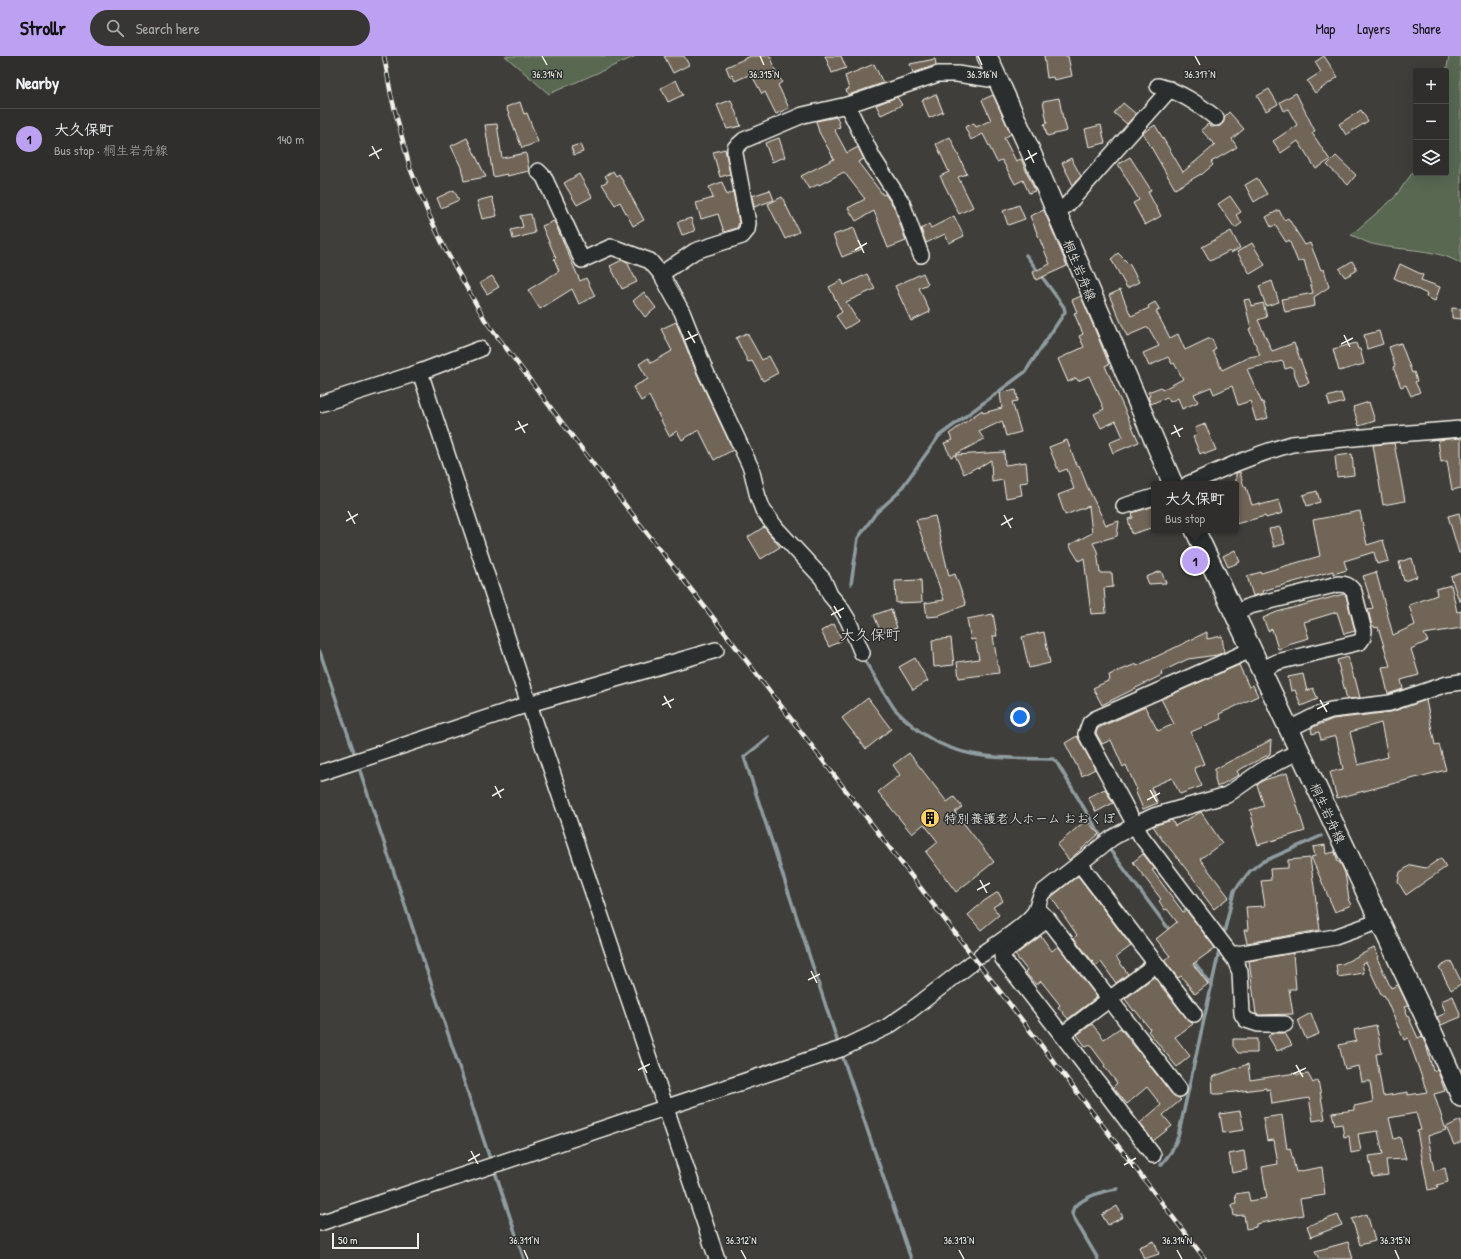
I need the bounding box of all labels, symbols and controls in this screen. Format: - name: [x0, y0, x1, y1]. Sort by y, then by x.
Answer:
- search box: [90, 10, 370, 46]
- text: Strollr: [20, 15, 66, 41]
- icon: search: [104, 17, 126, 39]
- text: Search here: [136, 18, 200, 39]
- text: Map: [1315, 19, 1335, 38]
- text: Layers: [1357, 19, 1390, 38]
- text: Share: [1412, 19, 1441, 38]
- text: 36.314°N: [532, 68, 562, 81]
- text: 36.315°N: [749, 68, 779, 81]
- text: 36.316°N: [967, 68, 997, 81]
- text: 36.317°N: [1184, 68, 1216, 81]
- map controls: [1413, 68, 1449, 176]
- button: +: [1413, 68, 1449, 104]
- text: Nearby: [16, 71, 59, 94]
- button: −: [1413, 104, 1449, 140]
- text: 大久保町: [54, 119, 114, 140]
- text: 1: [27, 130, 31, 148]
- text: 140 m: [277, 130, 304, 148]
- button: layers: [1413, 140, 1449, 176]
- text: Bus stop · 桐生岩舟線: [54, 141, 168, 159]
- street label: 桐生岩舟線: [1059, 237, 1101, 304]
- popup: [1151, 481, 1239, 533]
- text: 大久保町: [1165, 488, 1225, 509]
- text: Bus stop: [1165, 509, 1205, 527]
- pin: 1: [1182, 546, 1208, 576]
- district label: 大久保町: [840, 624, 901, 645]
- your location: [1010, 707, 1030, 727]
- street label: 桐生岩舟線: [1306, 780, 1350, 847]
- building icon: 特別養護老人ホーム おおくぼ: [919, 807, 941, 829]
- place label: 特別養護老人ホーム おおくぼ: [944, 809, 1115, 827]
- scale bar: [332, 1231, 419, 1250]
- text: 50 m: [338, 1233, 358, 1247]
- text: 36.311°N: [509, 1234, 539, 1247]
- text: 36.312°N: [725, 1234, 757, 1247]
- text: 36.313°N: [944, 1234, 974, 1247]
- text: 36.314°N: [1162, 1234, 1192, 1247]
- text: 36.315°N: [1380, 1234, 1410, 1247]

